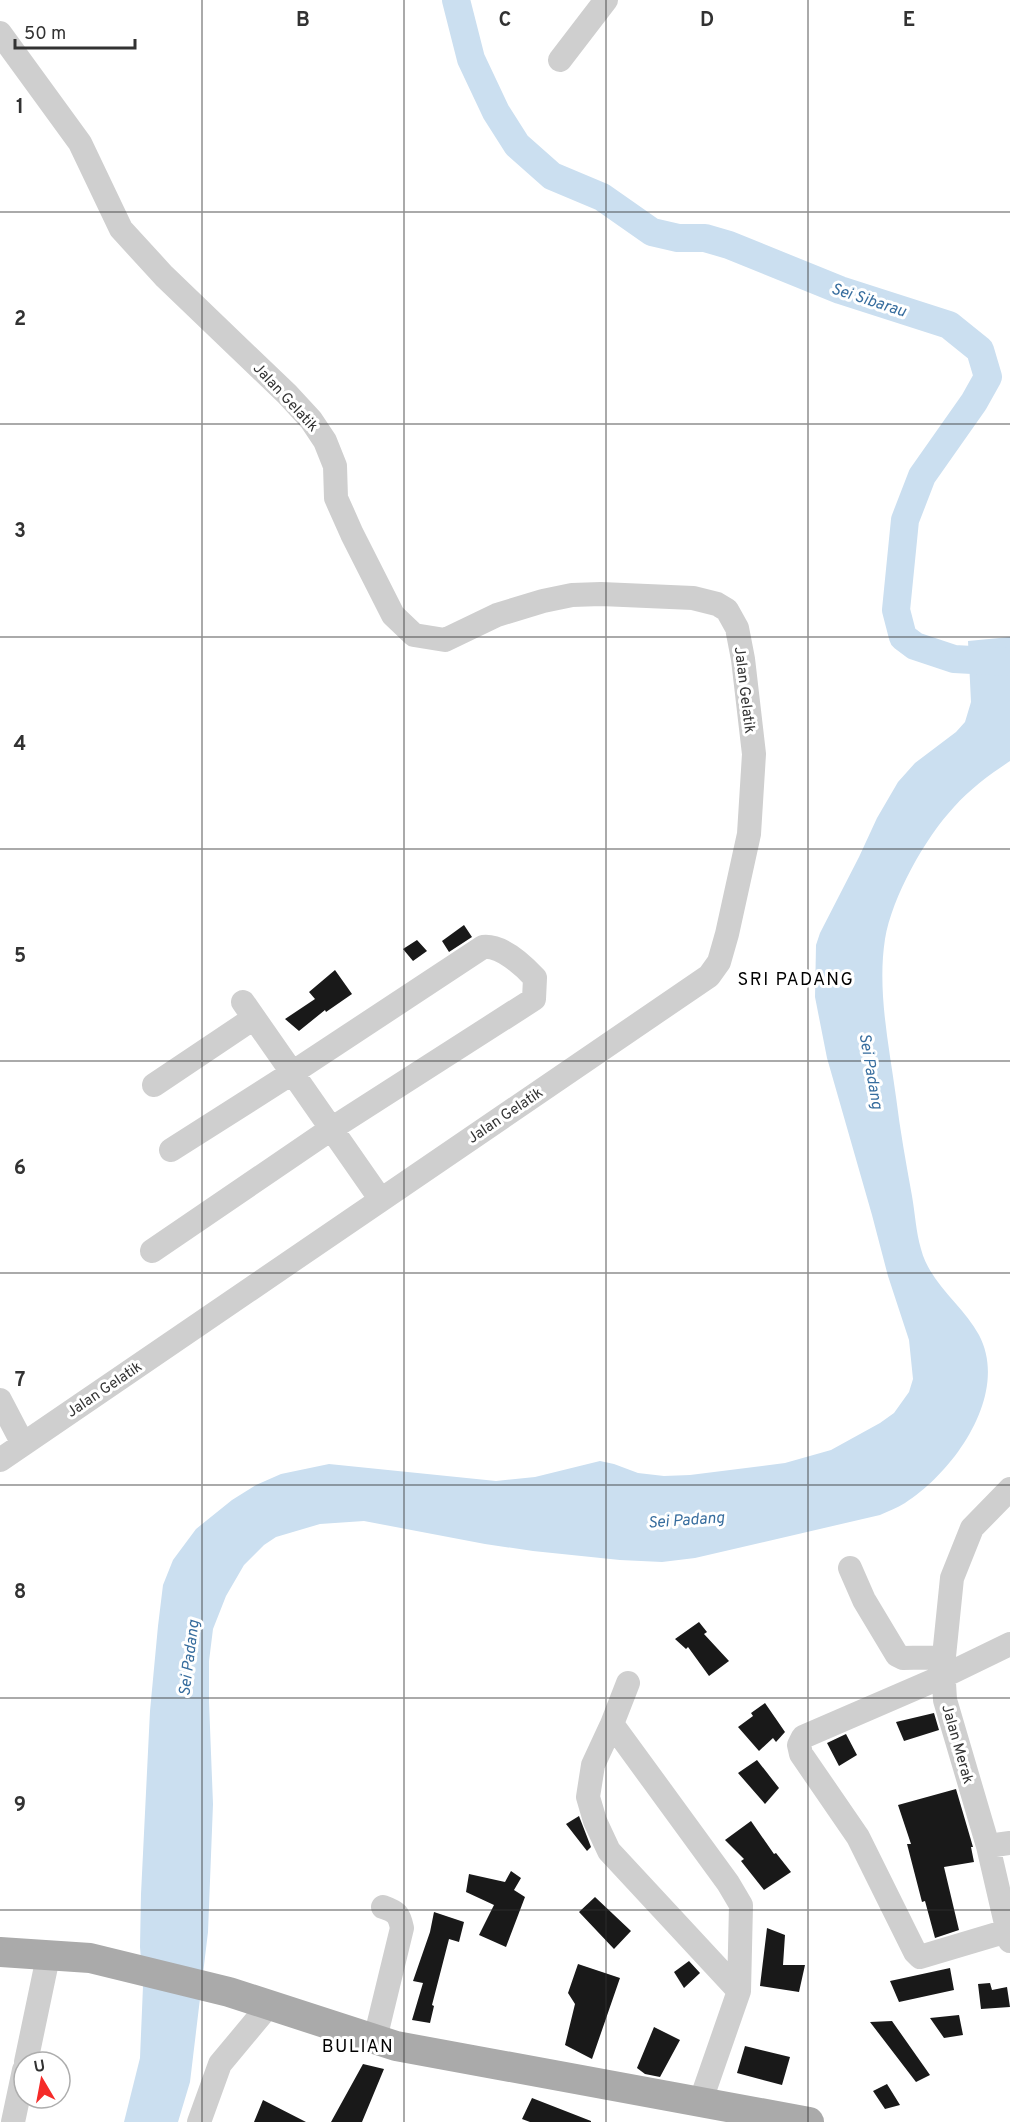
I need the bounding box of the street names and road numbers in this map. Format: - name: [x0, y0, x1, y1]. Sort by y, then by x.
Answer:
- street label: Jalan Gelatik: [248, 360, 322, 436]
- street label: Jalan Gelatik: [729, 646, 758, 735]
- street label: Jalan Gelatik: [464, 1084, 547, 1149]
- street label: Jalan Gelatik: [63, 1358, 146, 1423]
- street label: Jalan Merak: [936, 1702, 977, 1786]

